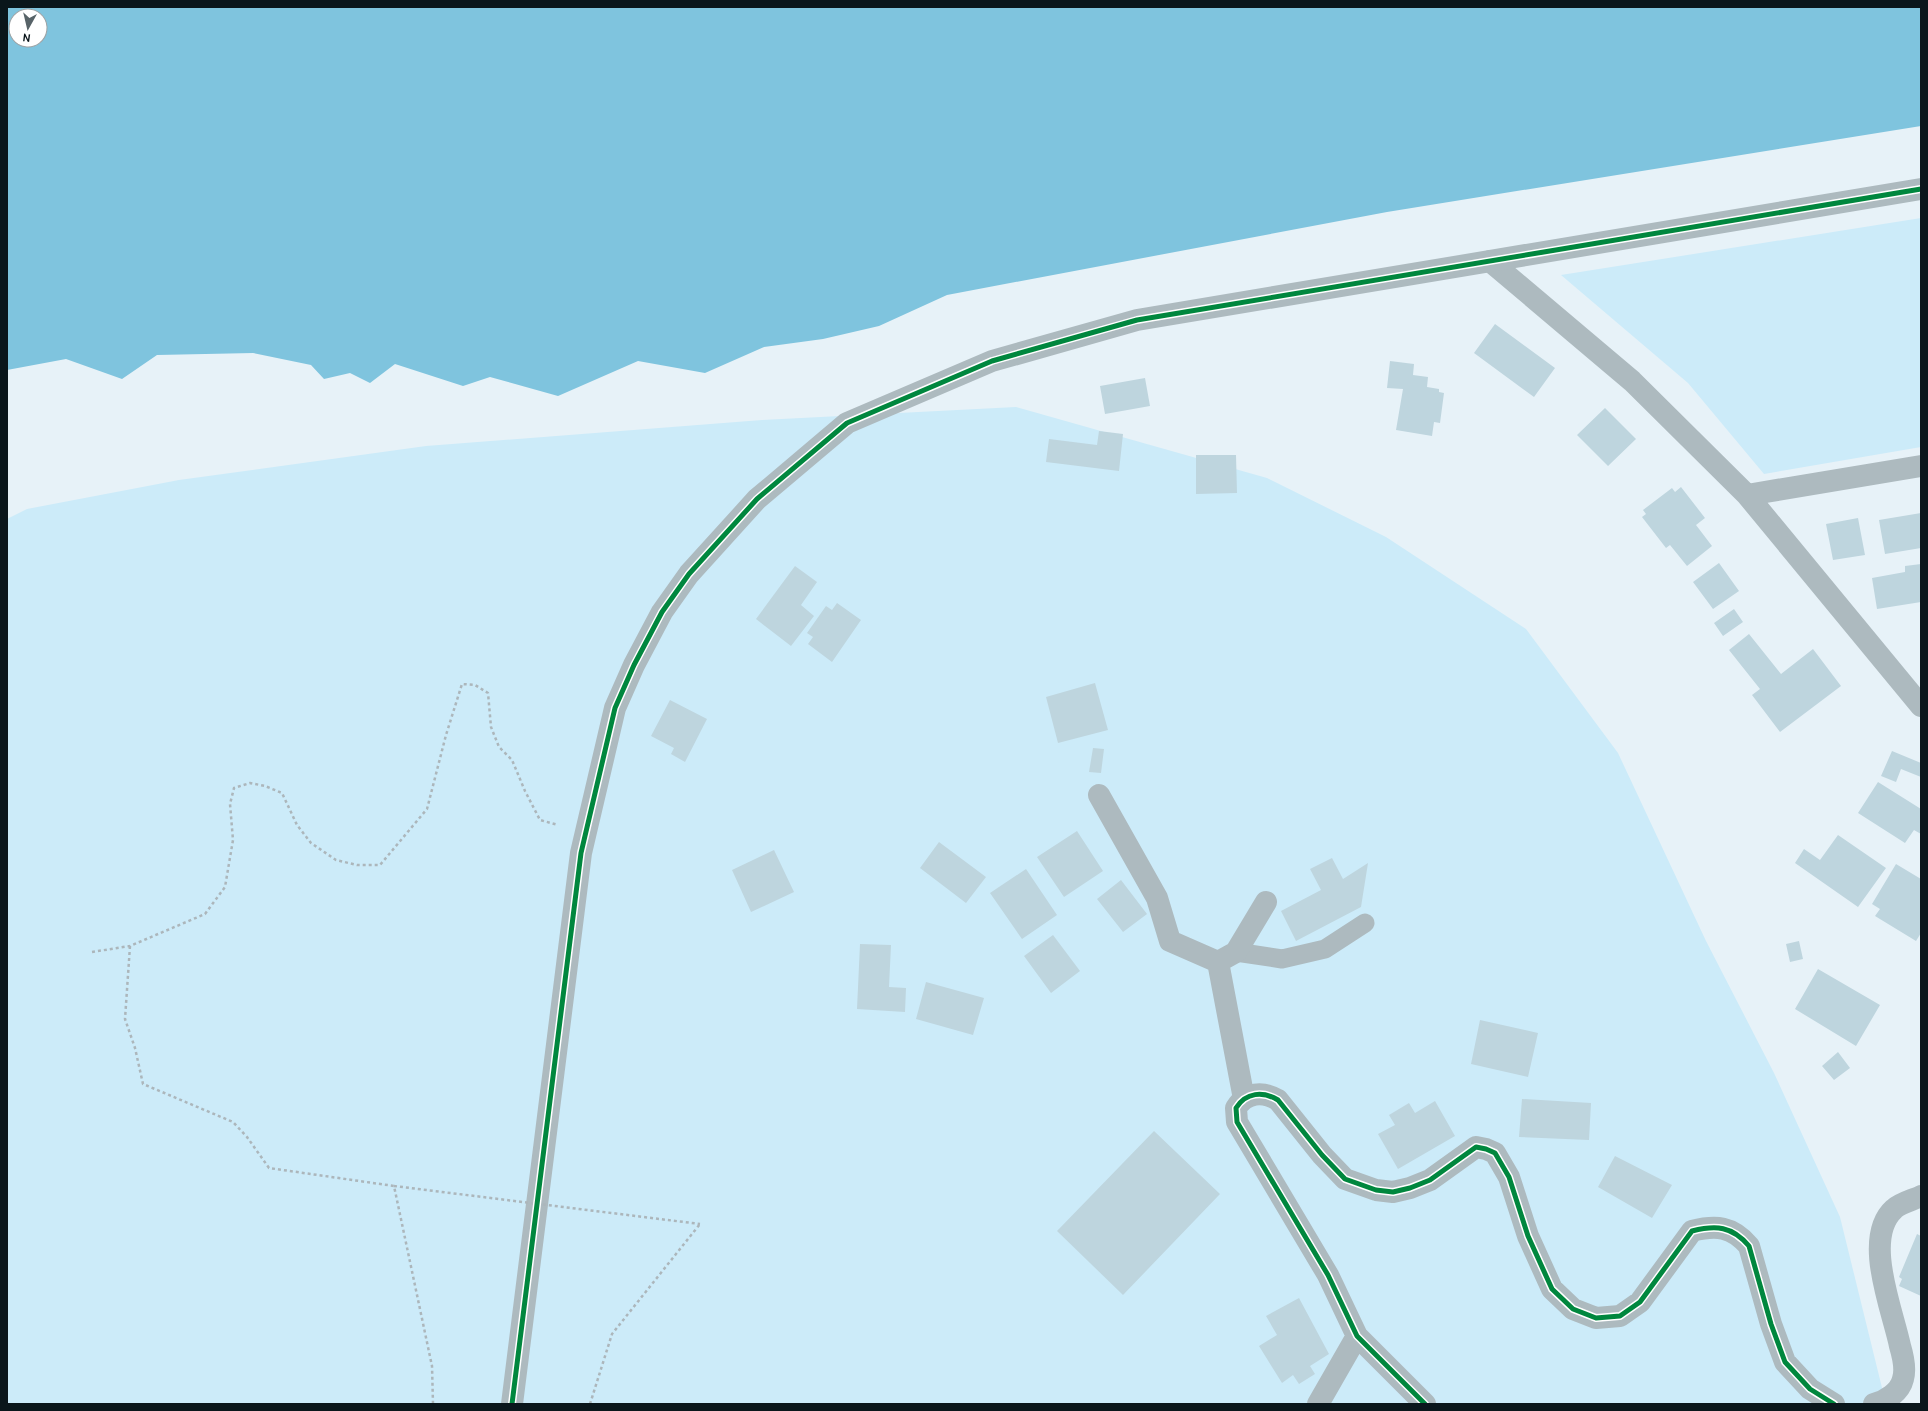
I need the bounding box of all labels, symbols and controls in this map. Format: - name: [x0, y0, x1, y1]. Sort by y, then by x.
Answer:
- north arrow: [8, 8, 48, 48]
- text: N: [22, 30, 31, 45]

